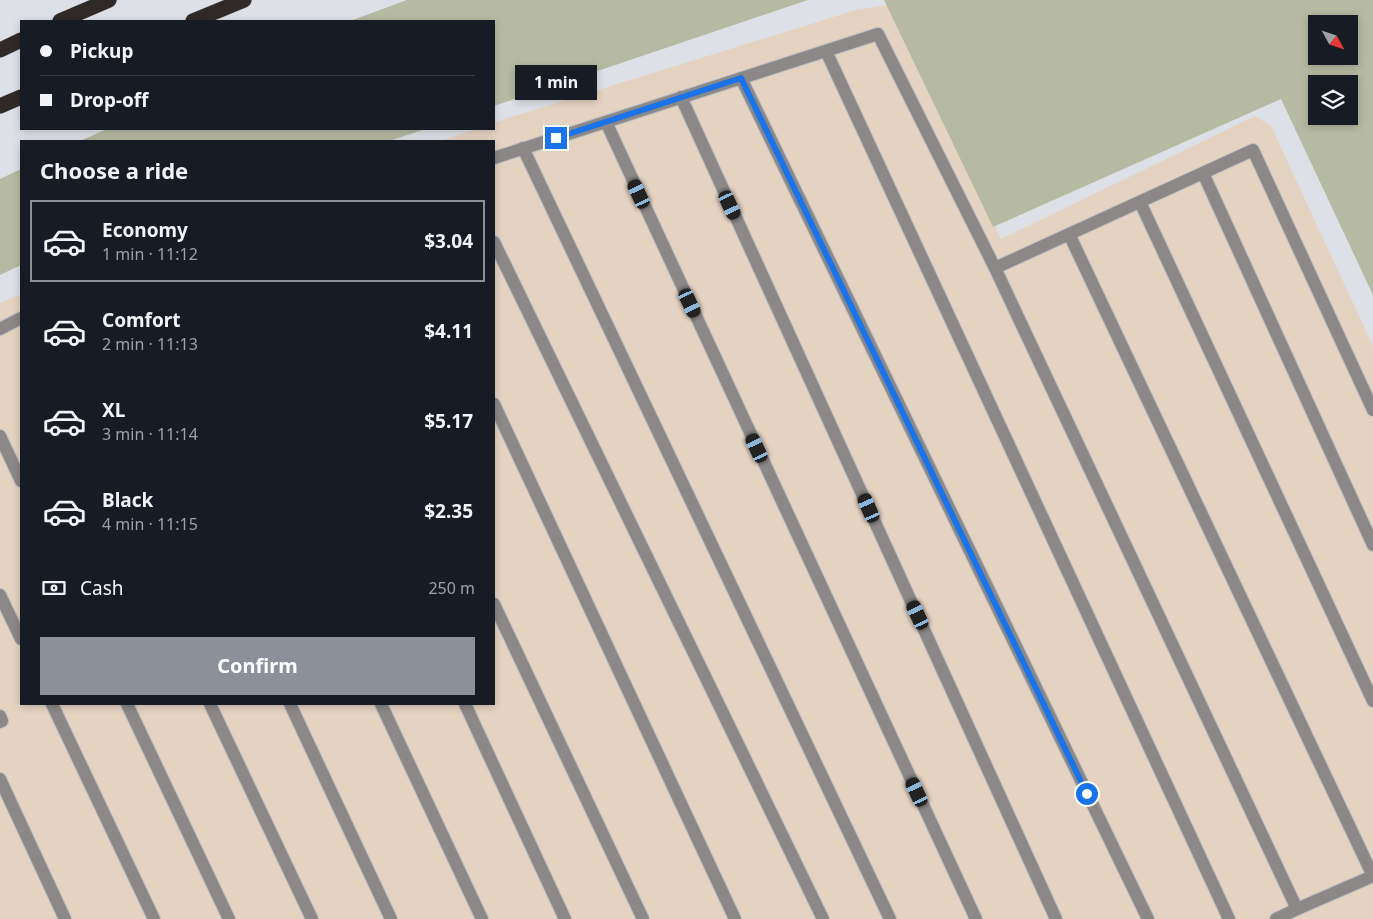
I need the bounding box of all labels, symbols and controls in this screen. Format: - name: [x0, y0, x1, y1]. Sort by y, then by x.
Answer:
- north arrow: [1308, 15, 1358, 65]
- map controls: [1308, 15, 1358, 125]
- text: Pickup: [70, 38, 133, 64]
- callout: 1 min: [515, 66, 597, 100]
- text: 1 min: [534, 71, 578, 93]
- button: layers: [1308, 75, 1358, 125]
- text: Drop-off: [70, 87, 149, 113]
- route end: [545, 127, 567, 149]
- text: Choose a ride: [40, 155, 188, 185]
- car: [625, 177, 652, 211]
- car: [716, 188, 743, 222]
- text: Economy: [102, 217, 188, 243]
- icon: car: [42, 219, 87, 264]
- text: $3.04: [424, 228, 473, 254]
- text: 1 min · 11:12: [102, 243, 198, 265]
- car: [676, 286, 703, 320]
- text: Comfort: [102, 307, 181, 333]
- icon: car: [42, 309, 87, 354]
- text: $4.11: [424, 318, 473, 344]
- text: 2 min · 11:13: [102, 333, 198, 355]
- text: XL: [102, 397, 125, 423]
- icon: car: [42, 399, 87, 444]
- text: $5.17: [424, 408, 473, 434]
- text: 3 min · 11:14: [102, 423, 198, 445]
- car: [743, 431, 770, 465]
- text: Black: [102, 487, 153, 513]
- icon: car: [42, 489, 87, 534]
- car: [856, 491, 881, 525]
- text: $2.35: [424, 498, 473, 524]
- text: 4 min · 11:15: [102, 513, 198, 535]
- icon: cash: [40, 574, 68, 602]
- text: Cash: [80, 575, 124, 601]
- text: 250 m: [428, 577, 475, 599]
- car: [904, 598, 931, 632]
- button: Confirm: [40, 637, 475, 695]
- car: [903, 775, 930, 809]
- route start: [1076, 783, 1098, 805]

